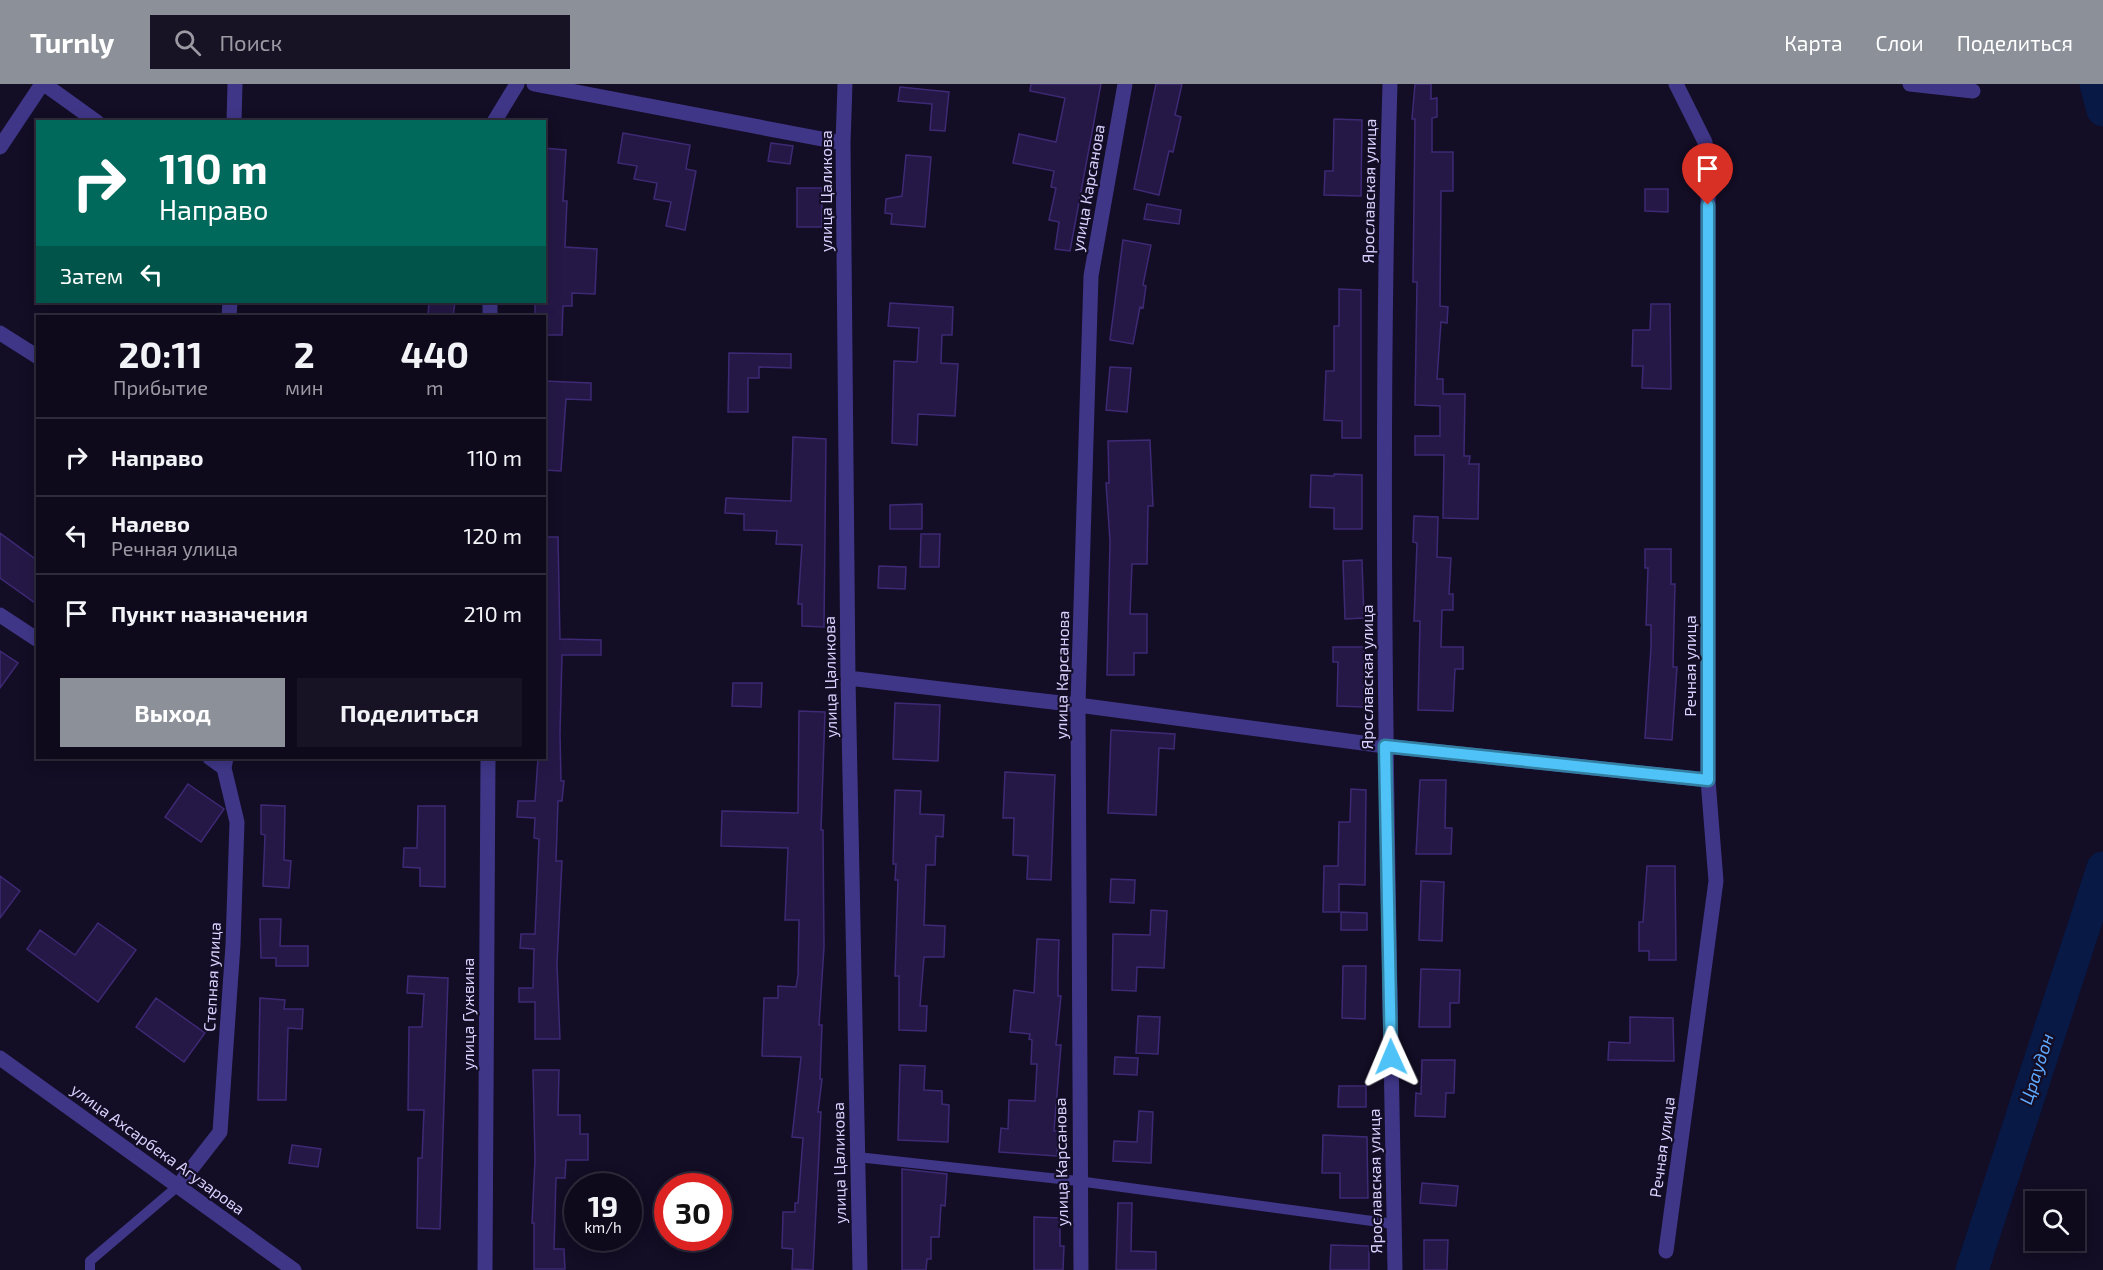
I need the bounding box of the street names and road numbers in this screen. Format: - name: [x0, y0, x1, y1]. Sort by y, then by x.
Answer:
- street label: Ярославская улица: [1358, 118, 1380, 264]
- street label: улица Карсанова: [1067, 123, 1109, 253]
- street label: улица Цаликова: [816, 130, 836, 252]
- street label: Ярославская улица: [1357, 604, 1377, 750]
- street label: улица Карсанова: [1051, 610, 1073, 740]
- street label: Речная улица: [1680, 615, 1700, 717]
- street label: улица Цаликова: [819, 616, 841, 738]
- street label: Степная улица: [199, 922, 225, 1032]
- street label: улица Гужвина: [458, 958, 478, 1070]
- street label: улица Ахсарбека Агузарова: [67, 1079, 249, 1219]
- street label: Речная улица: [1645, 1095, 1679, 1199]
- street label: улица Карсанова: [1050, 1097, 1072, 1227]
- street label: улица Цаликова: [828, 1102, 850, 1224]
- street label: Ярославская улица: [1364, 1108, 1386, 1254]

